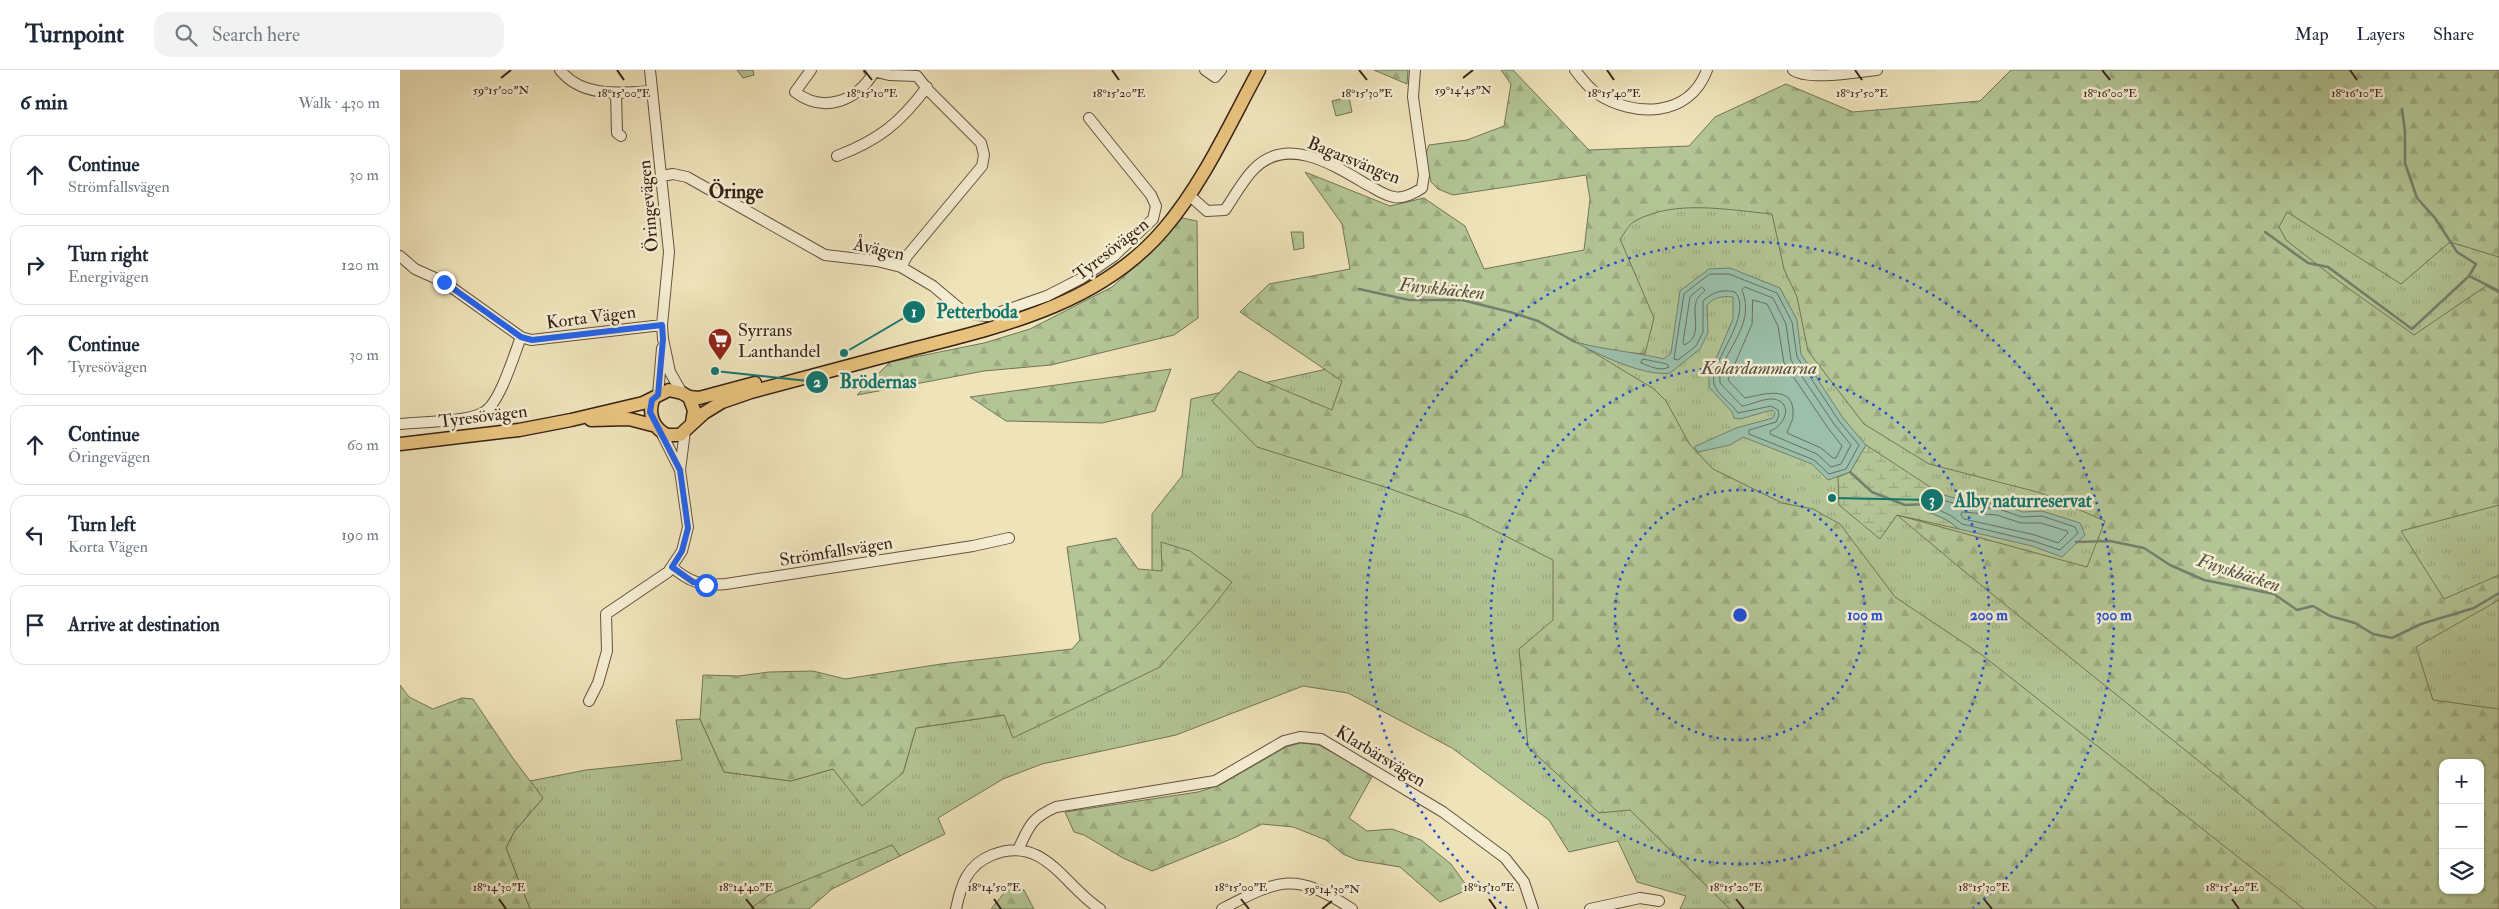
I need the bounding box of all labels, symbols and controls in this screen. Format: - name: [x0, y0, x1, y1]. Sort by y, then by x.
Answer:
- search box: [154, 12, 504, 57]
- text: Turnpoint: [25, 19, 124, 50]
- icon: search: [172, 21, 200, 49]
- text: Search here: [212, 23, 300, 47]
- text: Map: [2295, 23, 2329, 46]
- text: Layers: [2357, 23, 2405, 46]
- text: Share: [2433, 23, 2474, 46]
- text: 59°15'00"N: [473, 83, 530, 98]
- text: 59°14'45"N: [1434, 83, 1492, 98]
- text: 18°15'00"E: [598, 86, 651, 101]
- text: 18°15'10"E: [847, 86, 898, 101]
- text: 18°15'20"E: [1093, 86, 1146, 101]
- text: 18°15'30"E: [1341, 86, 1393, 101]
- text: 18°15'40"E: [1587, 86, 1641, 101]
- text: 18°15'50"E: [1836, 86, 1888, 101]
- text: 18°16'00"E: [2083, 86, 2137, 101]
- text: 18°16'10"E: [2331, 86, 2383, 101]
- text: 6 min: [20, 89, 68, 116]
- text: Walk · 430 m: [298, 93, 380, 113]
- street label: Bagarsvängen: [1304, 131, 1404, 190]
- text: Continue: [68, 153, 139, 177]
- street label: Öringevägen: [633, 159, 664, 253]
- icon: ahead: [21, 161, 49, 189]
- text: 30 m: [349, 165, 379, 185]
- text: Strömfallsvägen: [68, 177, 170, 197]
- district label: Öringe: [709, 178, 763, 205]
- street label: Tyresövägen: [1069, 213, 1154, 286]
- street label: Åvägen: [850, 233, 907, 266]
- text: Turn right: [68, 243, 148, 267]
- icon: right: [21, 251, 49, 279]
- text: 120 m: [341, 255, 379, 275]
- text: Energivägen: [68, 267, 149, 287]
- route end: [433, 271, 456, 294]
- water label: Fnyskbäcken: [1397, 272, 1486, 305]
- callout: Petterboda: [902, 295, 1028, 329]
- text: Petterboda: [936, 300, 1019, 324]
- street label: Korta Vägen: [545, 301, 637, 334]
- text: 1: [911, 303, 917, 322]
- place label: Syrrans Lanthandel: [738, 319, 821, 363]
- supermarket icon: Syrrans Lanthandel: [707, 327, 733, 361]
- text: Continue: [68, 333, 139, 357]
- icon: ahead: [21, 341, 49, 369]
- text: 30 m: [349, 345, 379, 365]
- water label: Kolardammarna: [1700, 356, 1817, 380]
- text: Tyresövägen: [68, 357, 147, 377]
- callout: Brödernas: [805, 365, 927, 399]
- text: Brödernas: [839, 370, 917, 394]
- text: 2: [813, 373, 821, 392]
- street label: Tyresövägen: [437, 400, 529, 433]
- text: Continue: [68, 423, 139, 447]
- icon: ahead: [21, 431, 49, 459]
- text: 60 m: [347, 435, 379, 455]
- text: Öringevägen: [68, 447, 150, 467]
- callout: Alby naturreservat: [1919, 483, 2102, 517]
- text: Alby naturreservat: [1953, 489, 2093, 514]
- text: 3: [1929, 491, 1935, 510]
- text: Turn left: [68, 513, 136, 537]
- icon: left: [21, 521, 49, 549]
- text: 190 m: [341, 525, 379, 545]
- street label: Strömfallsvägen: [778, 531, 894, 572]
- text: Korta Vägen: [68, 537, 148, 557]
- water label: Fnyskbäcken: [2193, 548, 2283, 598]
- route start: [695, 574, 718, 597]
- centre of rings: [1731, 606, 1749, 624]
- text: 100 m: [1847, 606, 1883, 625]
- text: 200 m: [1970, 606, 2008, 625]
- text: 300 m: [2096, 606, 2132, 625]
- icon: arrive: [21, 611, 49, 639]
- text: Arrive at destination: [68, 613, 220, 637]
- street label: Klarbärsvägen: [1331, 721, 1430, 792]
- map controls: [2439, 759, 2484, 894]
- button: +: [2439, 759, 2484, 804]
- button: −: [2439, 804, 2484, 849]
- button: layers: [2439, 849, 2484, 894]
- text: 18°14'30"E: [473, 880, 526, 895]
- text: 18°14'40"E: [719, 880, 774, 895]
- text: 18°14'50"E: [967, 880, 1021, 895]
- text: 18°15'00"E: [1215, 880, 1268, 895]
- text: 18°15'10"E: [1464, 880, 1515, 895]
- text: 18°15'20"E: [1710, 880, 1763, 895]
- text: 18°15'30"E: [1958, 880, 2010, 895]
- text: 18°15'40"E: [2205, 880, 2259, 895]
- text: 59°14'30"N: [1304, 882, 1360, 897]

